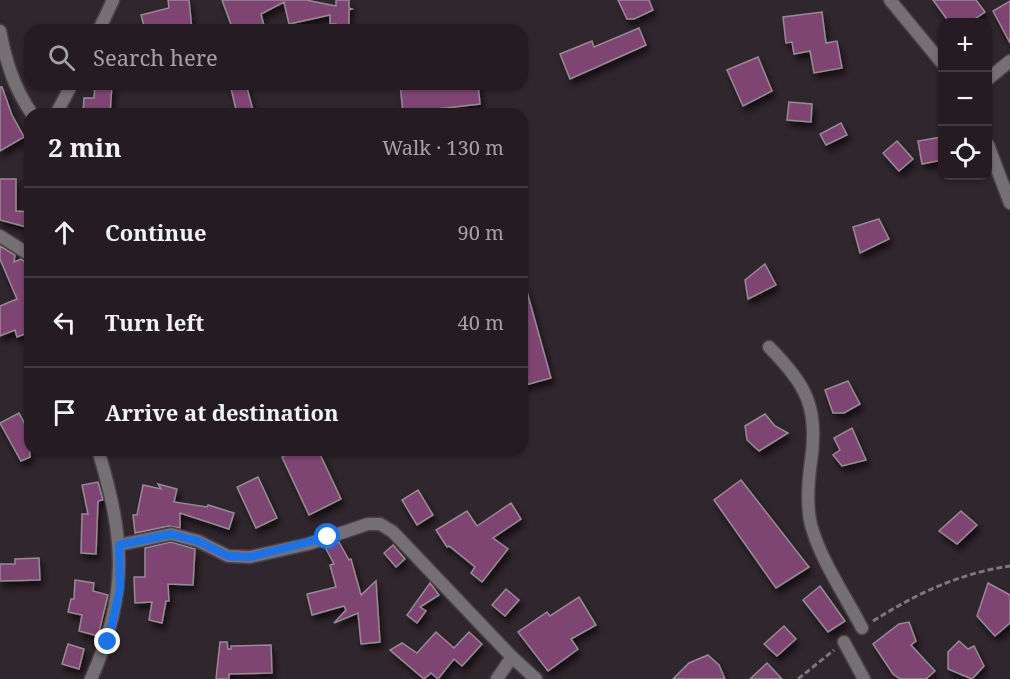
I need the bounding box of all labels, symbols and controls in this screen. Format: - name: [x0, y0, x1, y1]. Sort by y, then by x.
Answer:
- map controls: [938, 18, 992, 180]
- button: +: [938, 18, 992, 72]
- search box: [24, 24, 528, 90]
- icon: search: [45, 41, 78, 74]
- text: Search here: [93, 42, 218, 72]
- button: −: [938, 72, 992, 126]
- button: locate: [938, 126, 992, 180]
- text: 2 min: [48, 129, 122, 165]
- text: Walk · 130 m: [382, 134, 504, 161]
- icon: ahead: [48, 216, 81, 249]
- text: Continue: [105, 217, 207, 247]
- text: 90 m: [458, 219, 504, 246]
- icon: left: [48, 306, 81, 339]
- text: Turn left: [105, 307, 204, 337]
- text: 40 m: [458, 309, 504, 336]
- icon: arrive: [48, 396, 81, 429]
- text: Arrive at destination: [105, 397, 339, 427]
- route start: [314, 523, 340, 549]
- route end: [94, 628, 120, 654]

